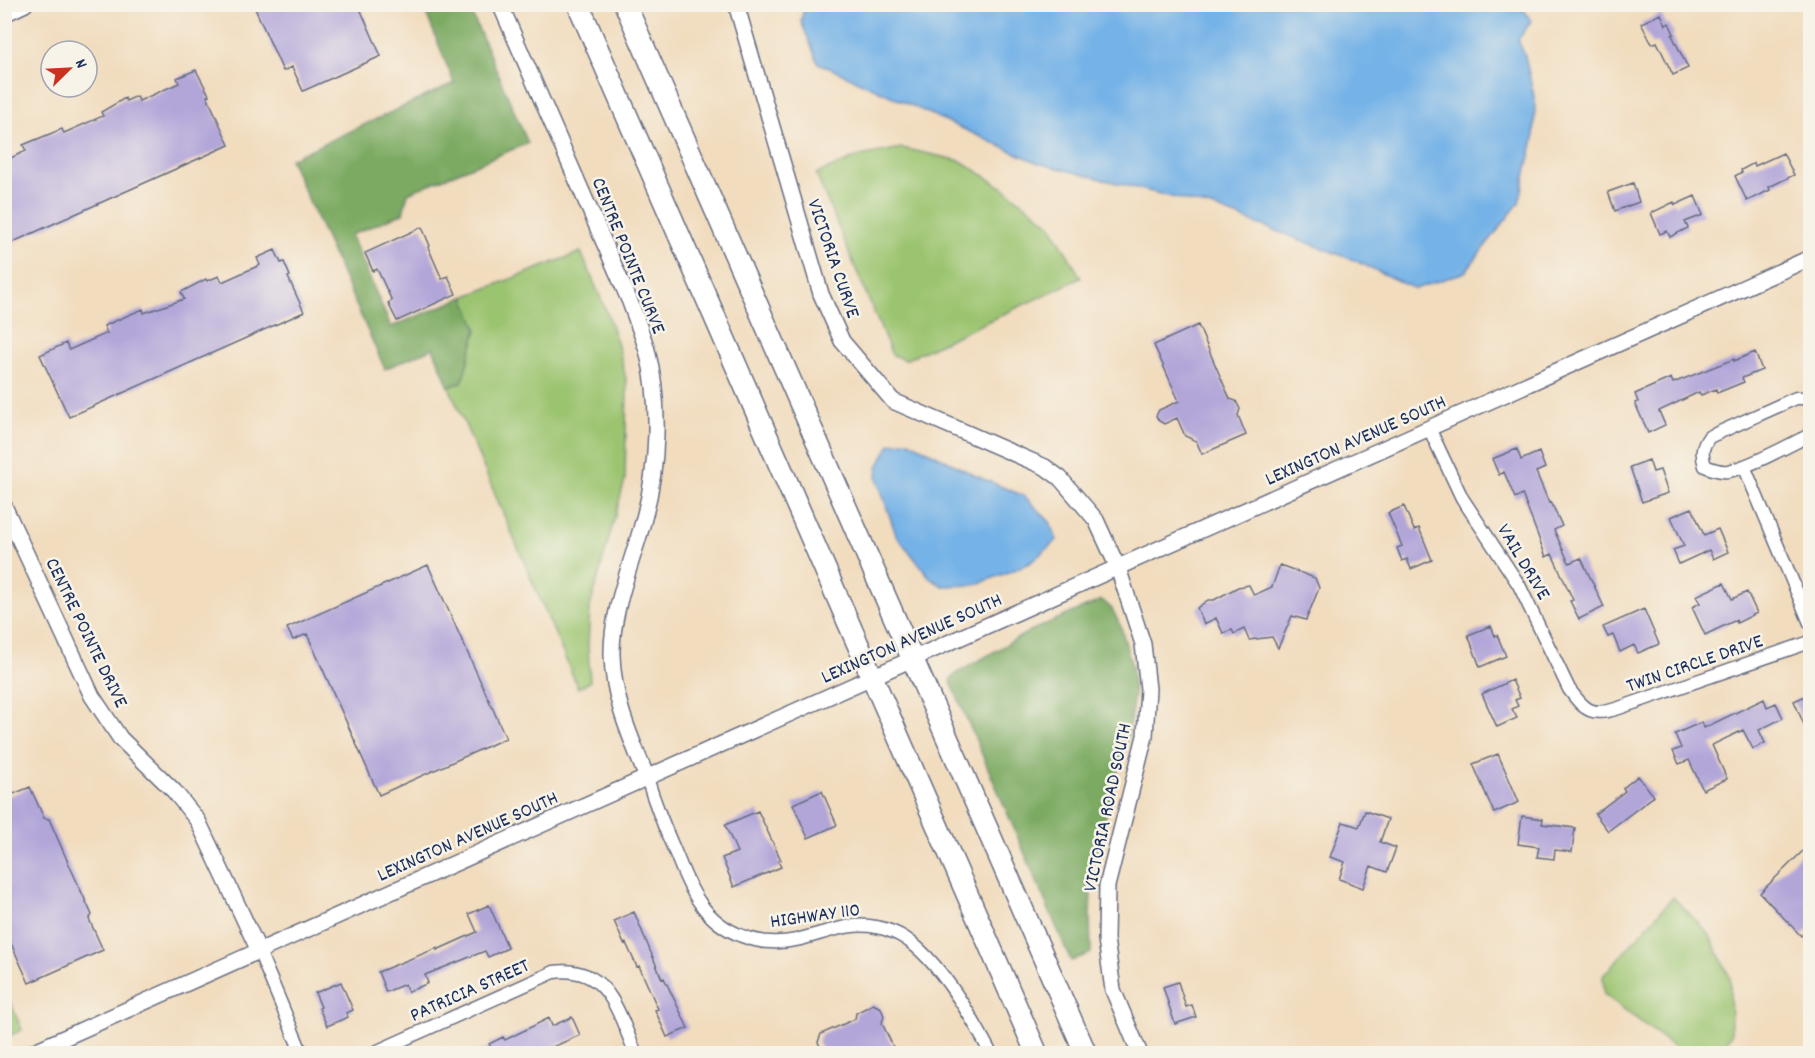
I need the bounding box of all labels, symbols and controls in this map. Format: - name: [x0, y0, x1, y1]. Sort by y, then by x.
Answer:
- north arrow: [39, 39, 99, 99]
- text: N: [68, 56, 93, 72]
- street label: CENTRE POINTE CURVE: [583, 174, 671, 339]
- street label: VICTORIA CURVE: [799, 196, 866, 322]
- street label: LEXINGTON AVENUE SOUTH: [1261, 389, 1451, 494]
- street label: VAIL DRIVE: [1489, 519, 1556, 606]
- street label: CENTRE POINTE DRIVE: [37, 554, 134, 713]
- street label: LEXINGTON AVENUE SOUTH: [817, 587, 1007, 692]
- street label: TWIN CIRCLE DRIVE: [1623, 628, 1767, 701]
- street label: VICTORIA ROAD SOUTH: [1077, 721, 1140, 895]
- street label: LEXINGTON AVENUE SOUTH: [373, 785, 563, 890]
- street label: HIGHWAY 110: [769, 897, 862, 937]
- street label: PATRICIA STREET: [406, 953, 534, 1031]

